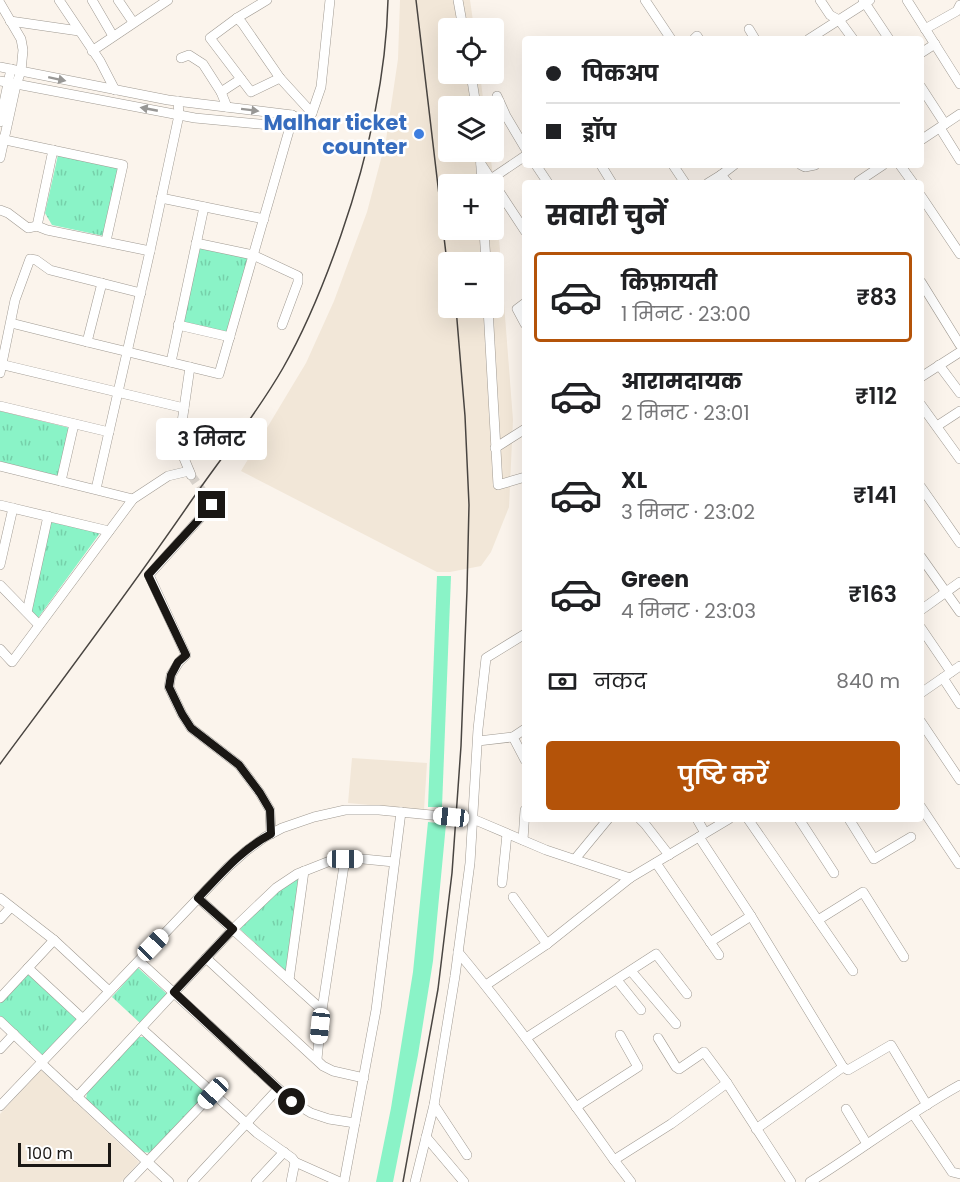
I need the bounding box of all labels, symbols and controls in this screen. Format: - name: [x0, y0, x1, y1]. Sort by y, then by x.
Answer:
- map controls: [438, 18, 504, 318]
- button: locate: [438, 18, 504, 84]
- text: पिकअप: [582, 58, 659, 89]
- one-way arrow: [48, 74, 67, 84]
- button: layers: [438, 96, 504, 162]
- one-way arrow: [139, 104, 158, 113]
- one-way arrow: [240, 105, 259, 115]
- place label: Malhar ticket counter: [264, 108, 407, 161]
- text: ड्रॉप: [582, 116, 616, 147]
- marker: Malhar ticket counter: [412, 127, 426, 141]
- button: +: [438, 174, 504, 240]
- text: सवारी चुनें: [546, 197, 666, 234]
- button: −: [438, 252, 504, 318]
- text: किफ़ायती: [621, 267, 717, 298]
- icon: car: [549, 270, 603, 324]
- text: ₹83: [856, 282, 897, 313]
- text: 1 मिनट · 23:00: [621, 300, 751, 328]
- text: आरामदायक: [621, 366, 742, 397]
- icon: car: [549, 369, 603, 423]
- text: ₹112: [855, 381, 897, 412]
- text: 2 मिनट · 23:01: [621, 399, 750, 427]
- callout: 3 मिनट: [156, 418, 268, 460]
- text: 3 मिनट: [177, 425, 246, 453]
- text: XL: [621, 465, 647, 496]
- icon: car: [549, 468, 603, 522]
- text: ₹141: [853, 480, 897, 511]
- route end: [198, 491, 225, 518]
- text: 3 मिनट · 23:02: [621, 498, 755, 526]
- text: Green: [621, 564, 689, 595]
- icon: car: [549, 567, 603, 621]
- text: ₹163: [848, 579, 897, 610]
- text: 4 मिनट · 23:03: [621, 597, 756, 625]
- icon: cash: [546, 665, 579, 698]
- text: नकद: [594, 666, 647, 697]
- text: 840 m: [836, 667, 900, 695]
- button: पुष्टि करें: [546, 741, 900, 810]
- car: [432, 806, 470, 828]
- car: [327, 850, 363, 868]
- car: [134, 926, 172, 964]
- car: [309, 1007, 331, 1045]
- car: [194, 1074, 232, 1112]
- route start: [278, 1088, 305, 1115]
- scale bar: [18, 1140, 111, 1168]
- text: 100 m: [27, 1142, 73, 1165]

